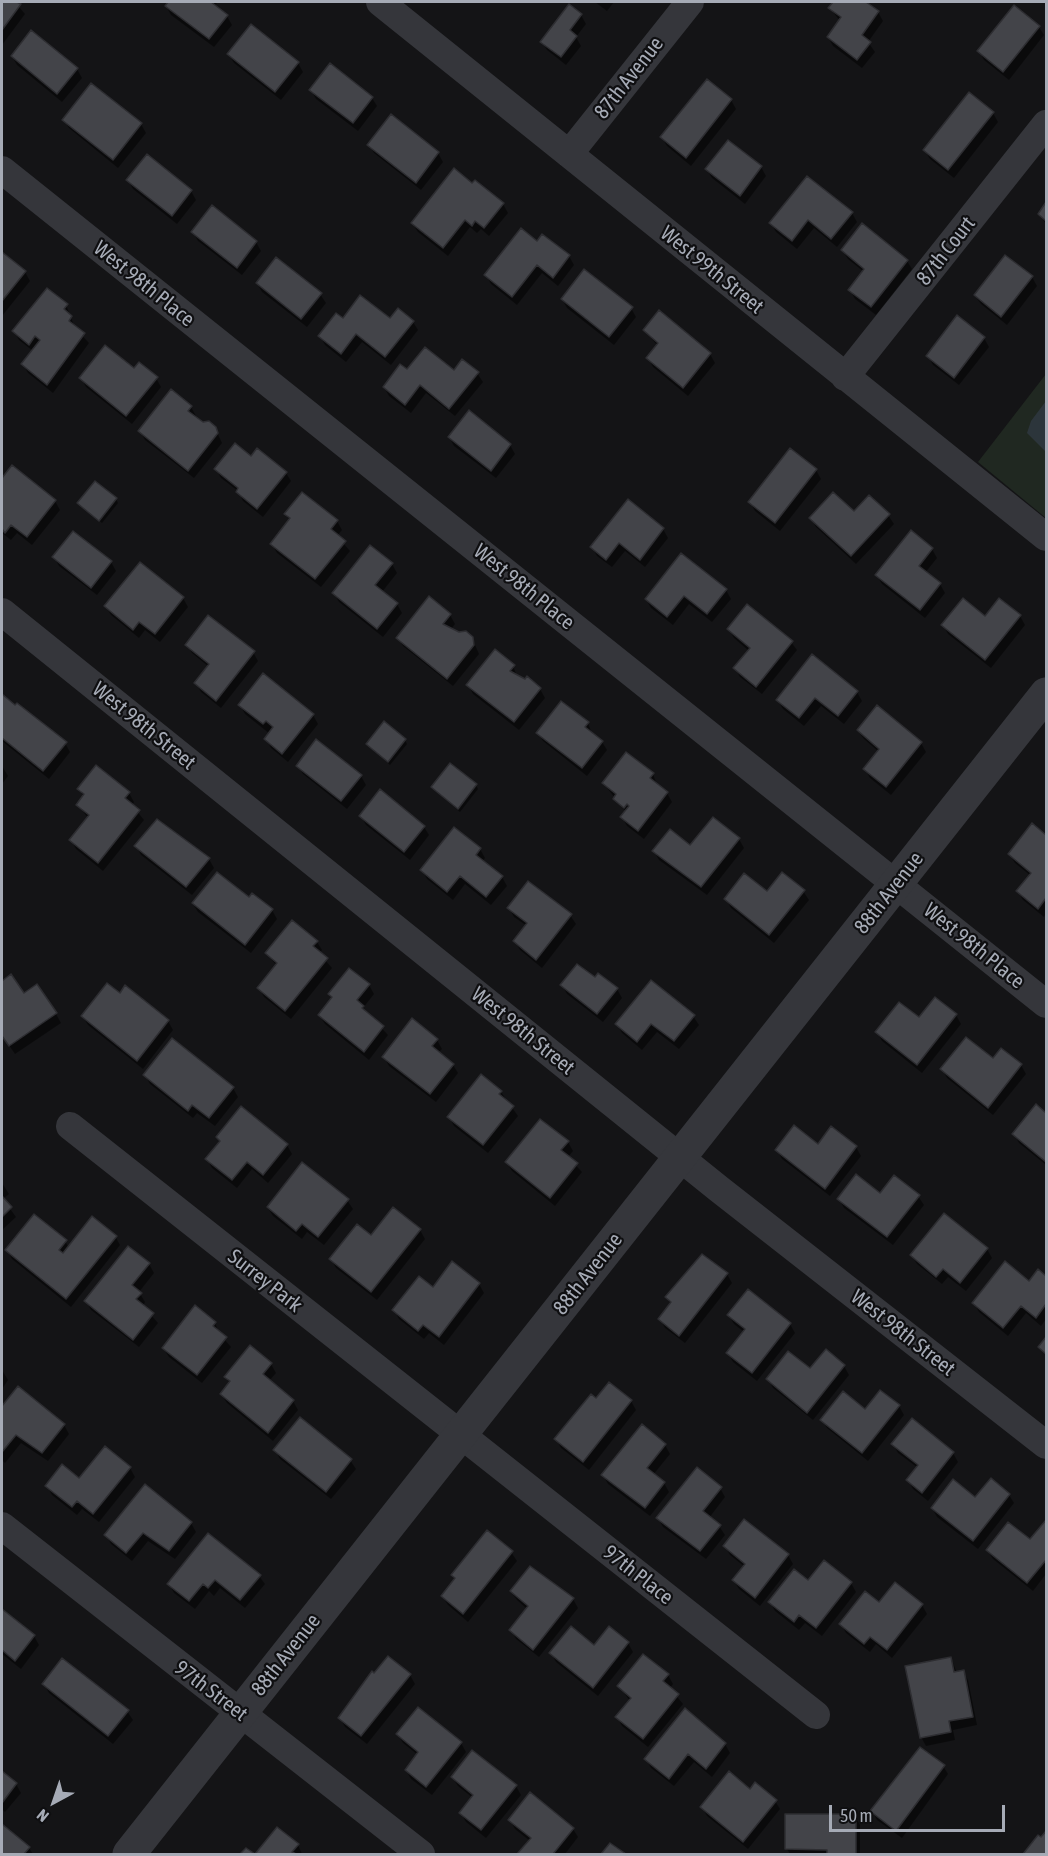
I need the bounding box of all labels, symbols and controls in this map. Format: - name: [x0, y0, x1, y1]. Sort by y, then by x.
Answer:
- street label: 87th Avenue: [589, 32, 669, 124]
- street label: 87th Court: [911, 212, 981, 290]
- street label: West 99th Street: [655, 221, 769, 319]
- street label: West 98th Place: [89, 236, 199, 332]
- street label: West 98th Place: [469, 539, 579, 635]
- street label: West 98th Street: [87, 677, 201, 775]
- street label: 88th Avenue: [849, 847, 929, 939]
- street label: West 98th Place: [919, 898, 1029, 994]
- street label: West 98th Street: [466, 982, 580, 1080]
- street label: 88th Avenue: [548, 1228, 628, 1320]
- street label: Surrey Park: [223, 1244, 307, 1318]
- street label: West 98th Street: [846, 1284, 960, 1382]
- street label: 97th Place: [598, 1540, 678, 1610]
- street label: 88th Avenue: [246, 1609, 326, 1701]
- street label: 97th Street: [170, 1655, 252, 1727]
- north arrow: [24, 1772, 84, 1832]
- scale bar: [832, 1793, 1008, 1831]
- text: 50 m: [840, 1805, 872, 1826]
- text: N: [33, 1806, 52, 1826]

